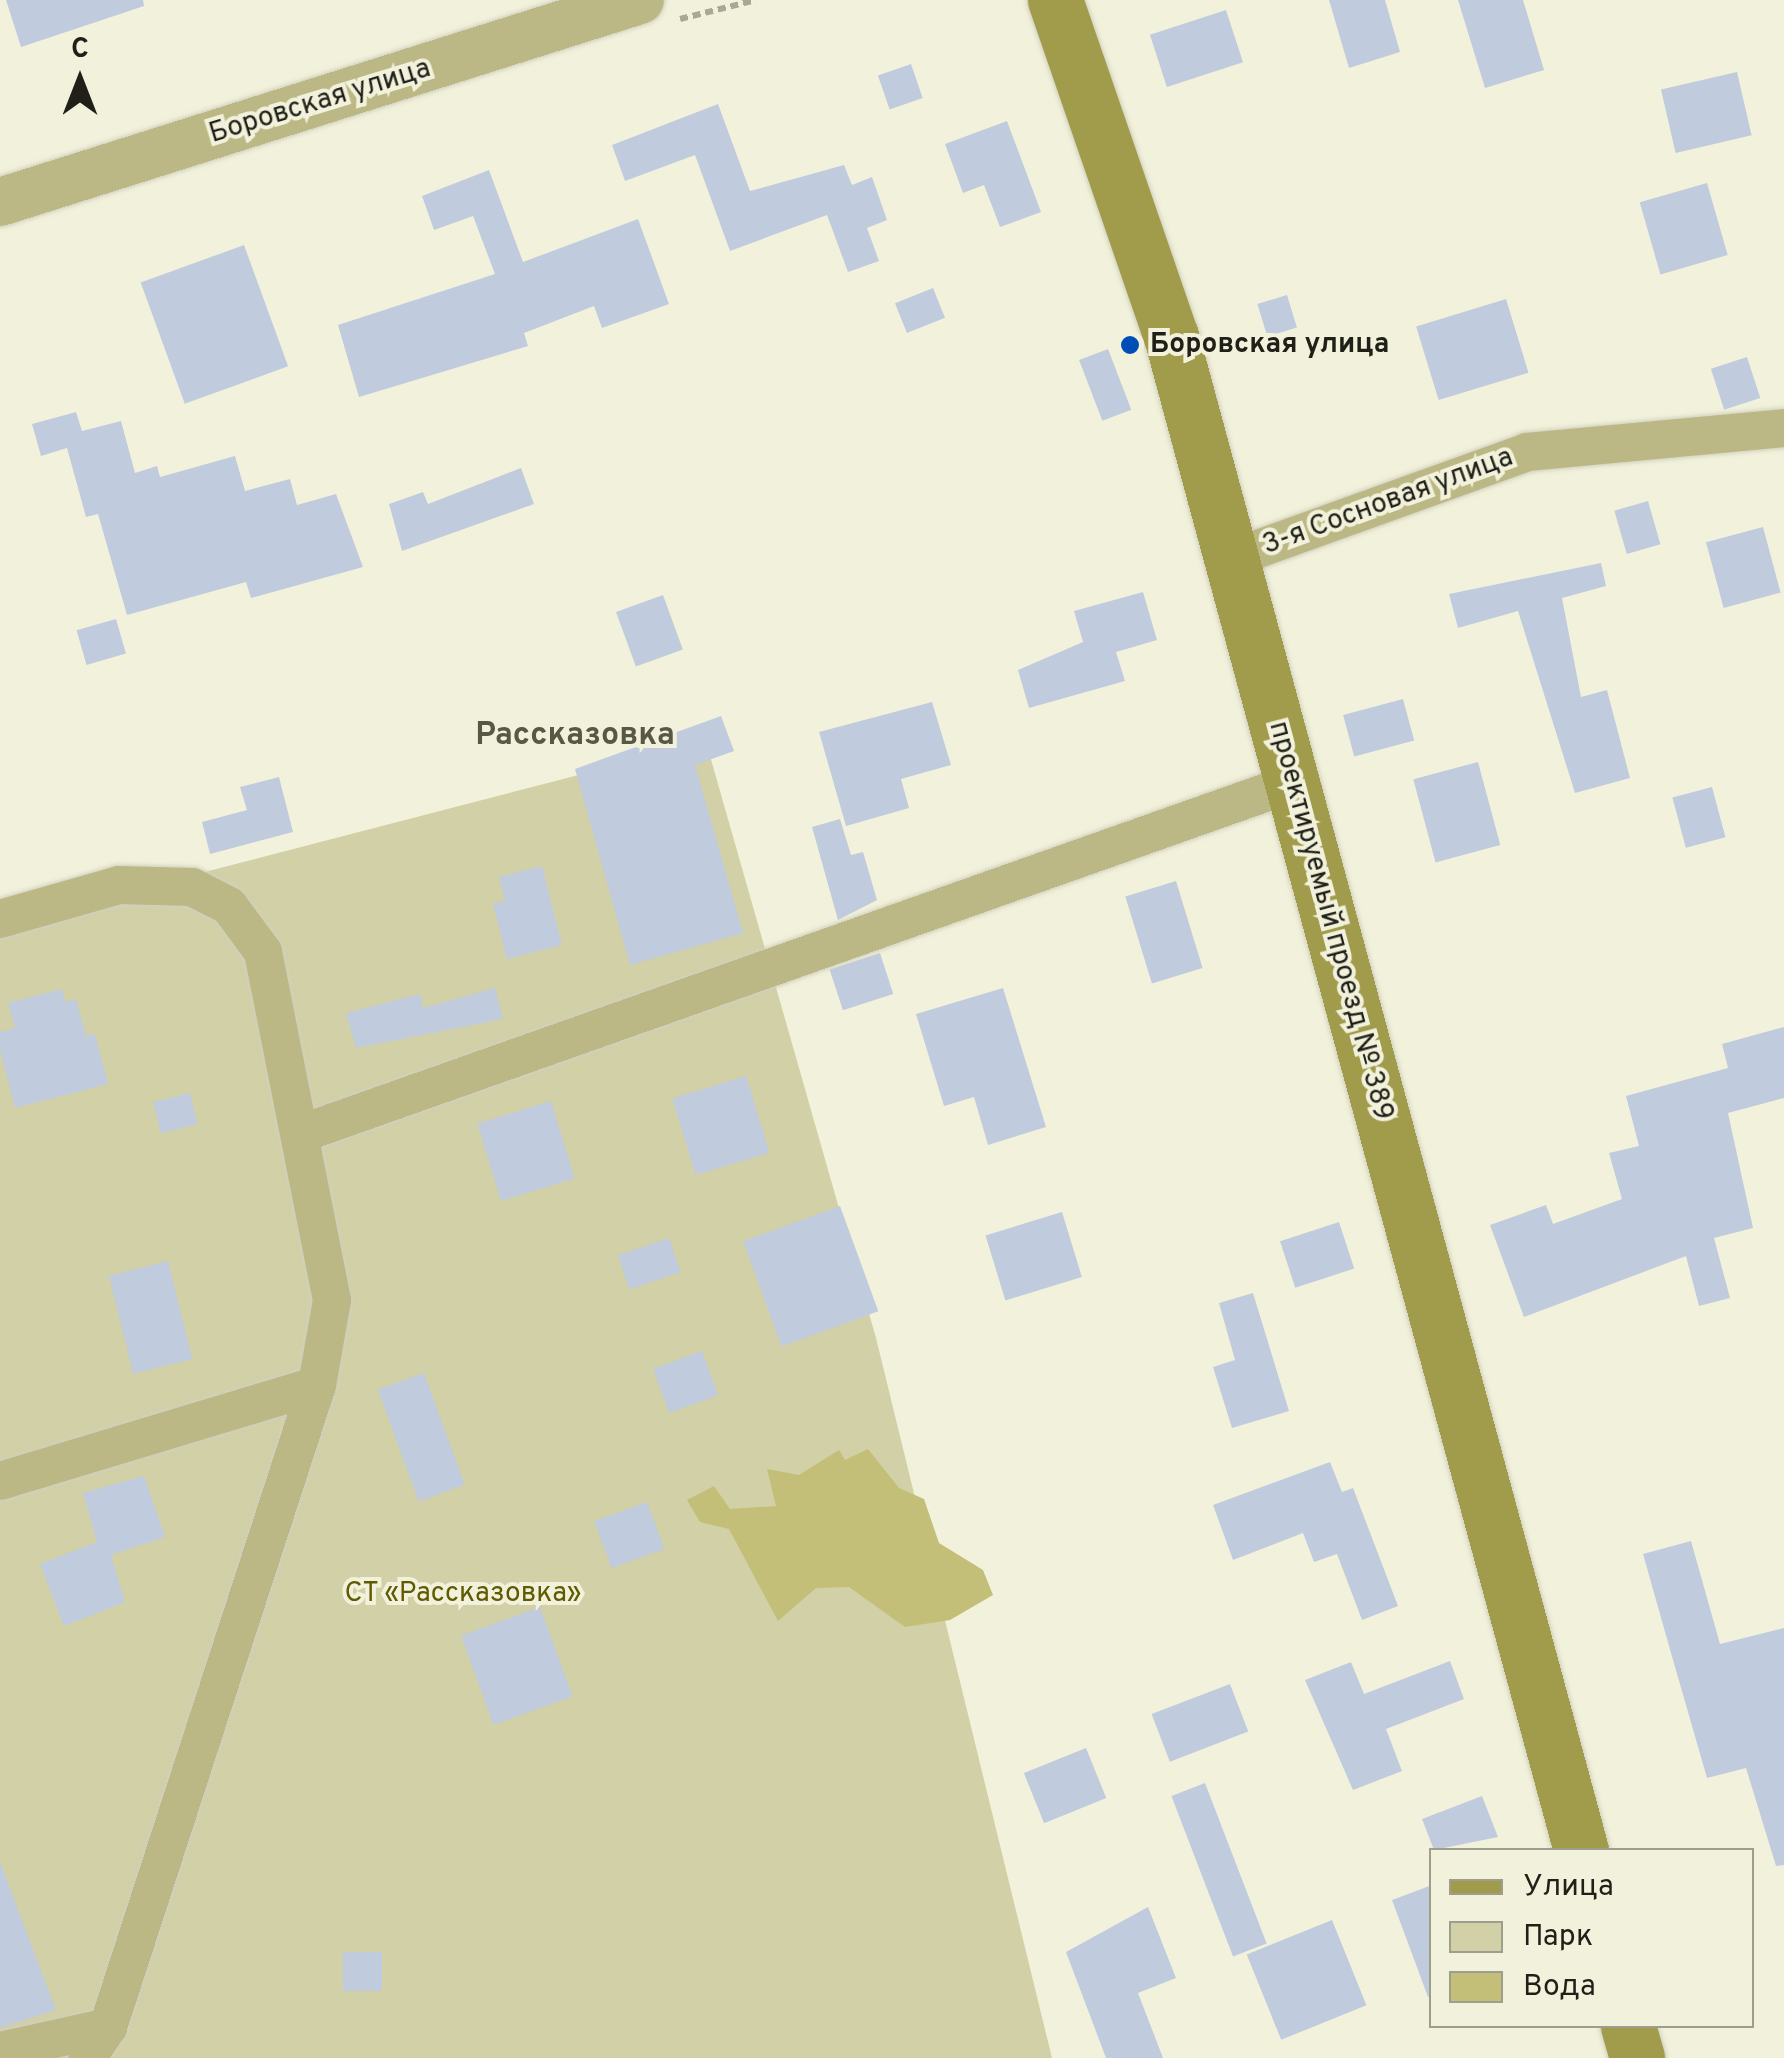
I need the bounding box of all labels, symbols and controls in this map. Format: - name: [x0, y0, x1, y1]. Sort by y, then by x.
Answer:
- north arrow: [30, 30, 130, 130]
- text: С: [71, 32, 89, 68]
- street label: Боровская улица: [205, 52, 435, 152]
- place label: Боровская улица: [1150, 328, 1389, 362]
- marker: Боровская улица: [1119, 334, 1141, 356]
- street label: 3-я Сосновая улица: [1258, 441, 1518, 563]
- district label: Рассказовка: [475, 717, 675, 755]
- street label: проектируемый проезд № 389: [1260, 718, 1400, 1124]
- park label: СТ «Рассказовка»: [344, 1577, 582, 1611]
- legend: [1429, 1848, 1754, 2028]
- text: Улица: [1523, 1869, 1614, 1906]
- text: Парк: [1523, 1919, 1593, 1956]
- text: Вода: [1523, 1969, 1596, 2006]

